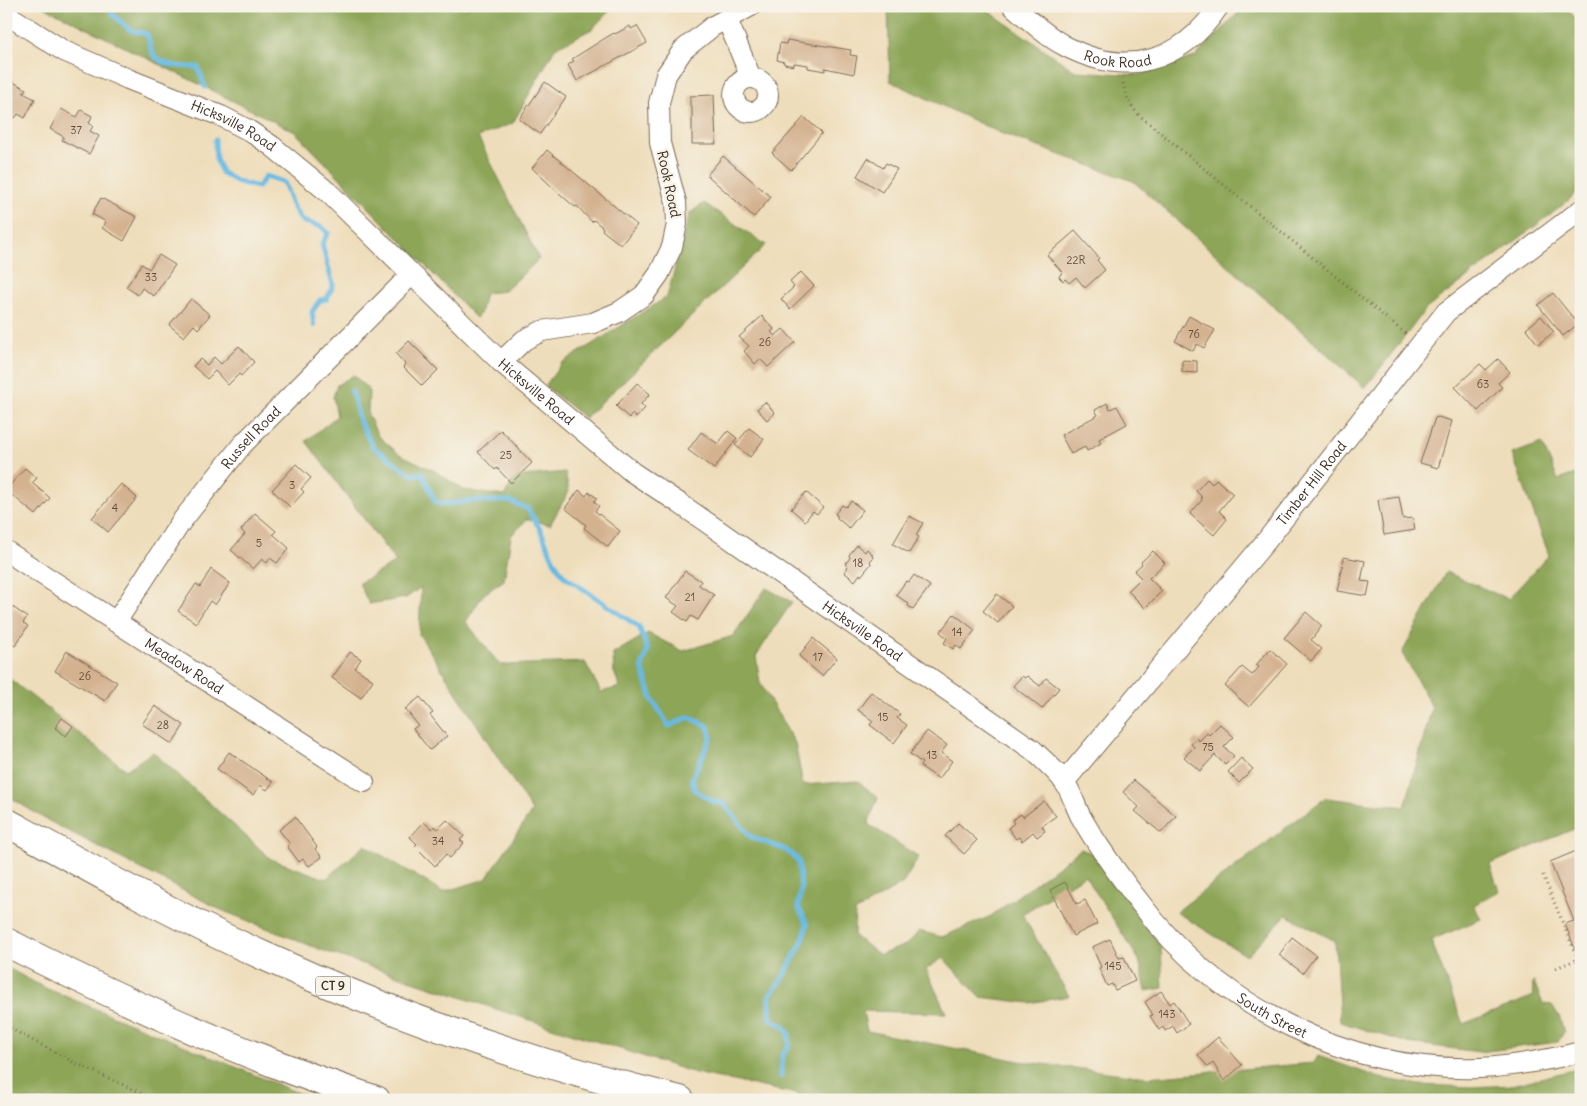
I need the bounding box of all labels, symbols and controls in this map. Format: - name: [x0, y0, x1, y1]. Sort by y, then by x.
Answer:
- street label: Rook Road: [1082, 46, 1153, 72]
- street label: Hicksville Road: [188, 96, 279, 155]
- house number: 37: [70, 123, 82, 137]
- street label: Rook Road: [653, 149, 685, 219]
- house number: 22R: [1066, 253, 1086, 267]
- house number: 33: [145, 270, 157, 284]
- house number: 76: [1188, 327, 1200, 341]
- house number: 26: [759, 335, 771, 349]
- street label: Hicksville Road: [495, 355, 578, 429]
- house number: 63: [1477, 377, 1489, 391]
- street label: Russell Road: [217, 402, 285, 473]
- street label: Timber Hill Road: [1273, 437, 1350, 529]
- house number: 25: [500, 448, 512, 462]
- house number: 3: [289, 478, 295, 492]
- house number: 4: [112, 501, 118, 515]
- house number: 5: [256, 536, 262, 550]
- house number: 18: [853, 556, 863, 570]
- house number: 21: [685, 590, 695, 604]
- street label: Hicksville Road: [819, 597, 906, 665]
- house number: 14: [952, 625, 962, 639]
- street label: Meadow Road: [141, 634, 227, 698]
- house number: 17: [813, 650, 823, 664]
- house number: 26: [79, 669, 91, 683]
- house number: 15: [878, 710, 888, 724]
- house number: 28: [157, 718, 169, 732]
- house number: 75: [1202, 740, 1214, 754]
- house number: 13: [927, 748, 937, 762]
- house number: 34: [432, 834, 444, 848]
- house number: 145: [1104, 959, 1122, 973]
- road number: CT 9: [316, 976, 350, 996]
- street label: South Street: [1234, 989, 1310, 1042]
- house number: 143: [1159, 1007, 1175, 1021]

